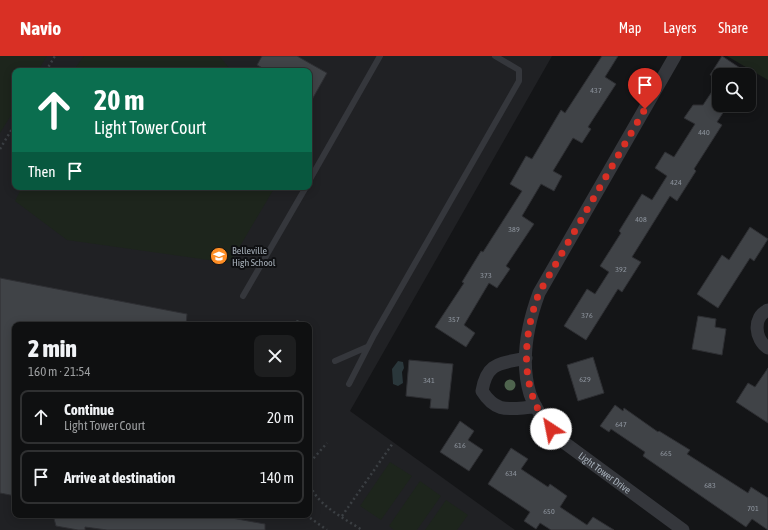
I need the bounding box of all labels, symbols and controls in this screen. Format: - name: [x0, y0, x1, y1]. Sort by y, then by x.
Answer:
- text: Navio: [20, 17, 61, 39]
- text: Map: [619, 20, 641, 36]
- text: Layers: [663, 20, 696, 36]
- text: Share: [718, 20, 748, 36]
- pin: [628, 68, 662, 109]
- map controls: [712, 68, 756, 112]
- button: search: [712, 68, 756, 112]
- icon: arrive: [634, 74, 656, 96]
- icon: ahead: [28, 84, 80, 136]
- text: 20 m: [94, 84, 144, 116]
- house number: 437: [590, 86, 602, 95]
- text: Light Tower Court: [94, 117, 206, 138]
- house number: 440: [698, 128, 710, 137]
- icon: arrive: [64, 160, 86, 182]
- text: Then: [28, 163, 56, 180]
- house number: 424: [670, 178, 682, 187]
- house number: 408: [635, 215, 647, 224]
- house number: 389: [508, 225, 520, 234]
- place label: Belleville High School: [232, 245, 276, 268]
- school or university icon: Belleville High School: [209, 246, 229, 266]
- house number: 392: [615, 265, 627, 274]
- house number: 373: [480, 271, 492, 280]
- house number: 376: [581, 311, 593, 320]
- house number: 357: [448, 315, 460, 324]
- text: 2 min: [28, 335, 77, 362]
- button: close: [254, 335, 296, 377]
- text: 160 m · 21:54: [28, 364, 91, 379]
- house number: 629: [579, 375, 591, 384]
- house number: 341: [423, 376, 435, 385]
- text: Continue: [64, 401, 114, 418]
- icon: ahead: [30, 406, 52, 428]
- position arrow: [530, 408, 572, 450]
- text: 20 m: [267, 409, 294, 426]
- text: Light Tower Court: [64, 418, 145, 433]
- house number: 647: [615, 420, 627, 429]
- house number: 616: [454, 441, 466, 450]
- house number: 665: [660, 449, 672, 458]
- street label: Light Tower Drive: [577, 450, 634, 496]
- icon: arrive: [30, 466, 52, 488]
- text: Arrive at destination: [64, 469, 175, 486]
- text: 140 m: [260, 469, 294, 486]
- house number: 634: [505, 469, 517, 478]
- house number: 683: [704, 481, 716, 490]
- house number: 701: [747, 504, 759, 513]
- house number: 650: [543, 507, 555, 516]

